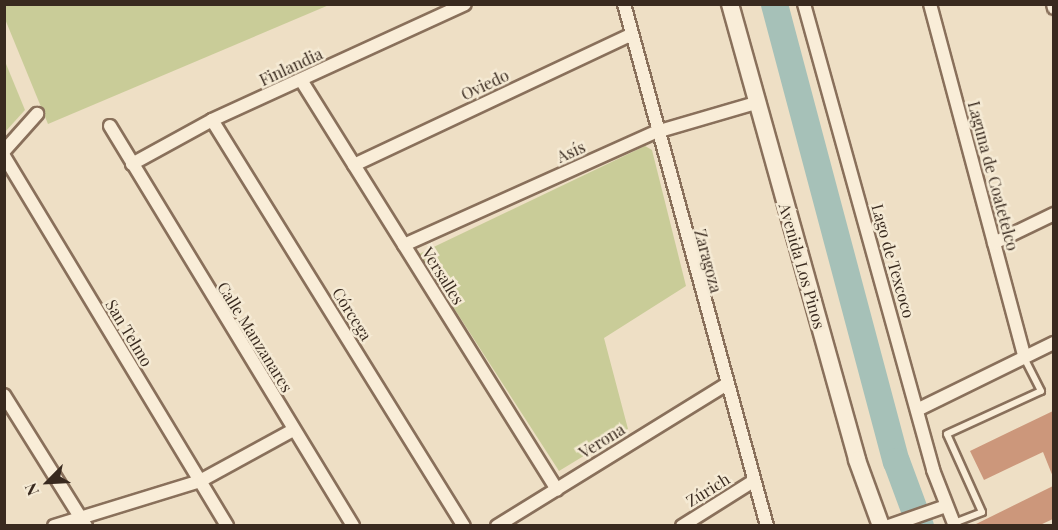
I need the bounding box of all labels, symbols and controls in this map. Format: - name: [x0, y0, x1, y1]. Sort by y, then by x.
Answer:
- street label: Finlandia: [256, 44, 326, 90]
- street label: Oviedo: [458, 66, 512, 104]
- street label: Laguna de Coatetelco: [964, 99, 1022, 253]
- street label: Asís: [554, 137, 588, 167]
- street label: Avenida Los Pinos: [775, 201, 829, 331]
- street label: Lago de Texcoco: [868, 202, 918, 320]
- street label: Zaragoza: [690, 227, 726, 295]
- street label: Versalles: [418, 244, 468, 308]
- street label: Calle Manzanares: [213, 278, 297, 396]
- street label: Córcega: [328, 284, 376, 344]
- street label: San Telmo: [101, 296, 157, 370]
- street label: Verona: [576, 420, 628, 462]
- north arrow: [18, 452, 78, 512]
- street label: Zúrich: [683, 469, 733, 511]
- text: N: [19, 480, 43, 499]

